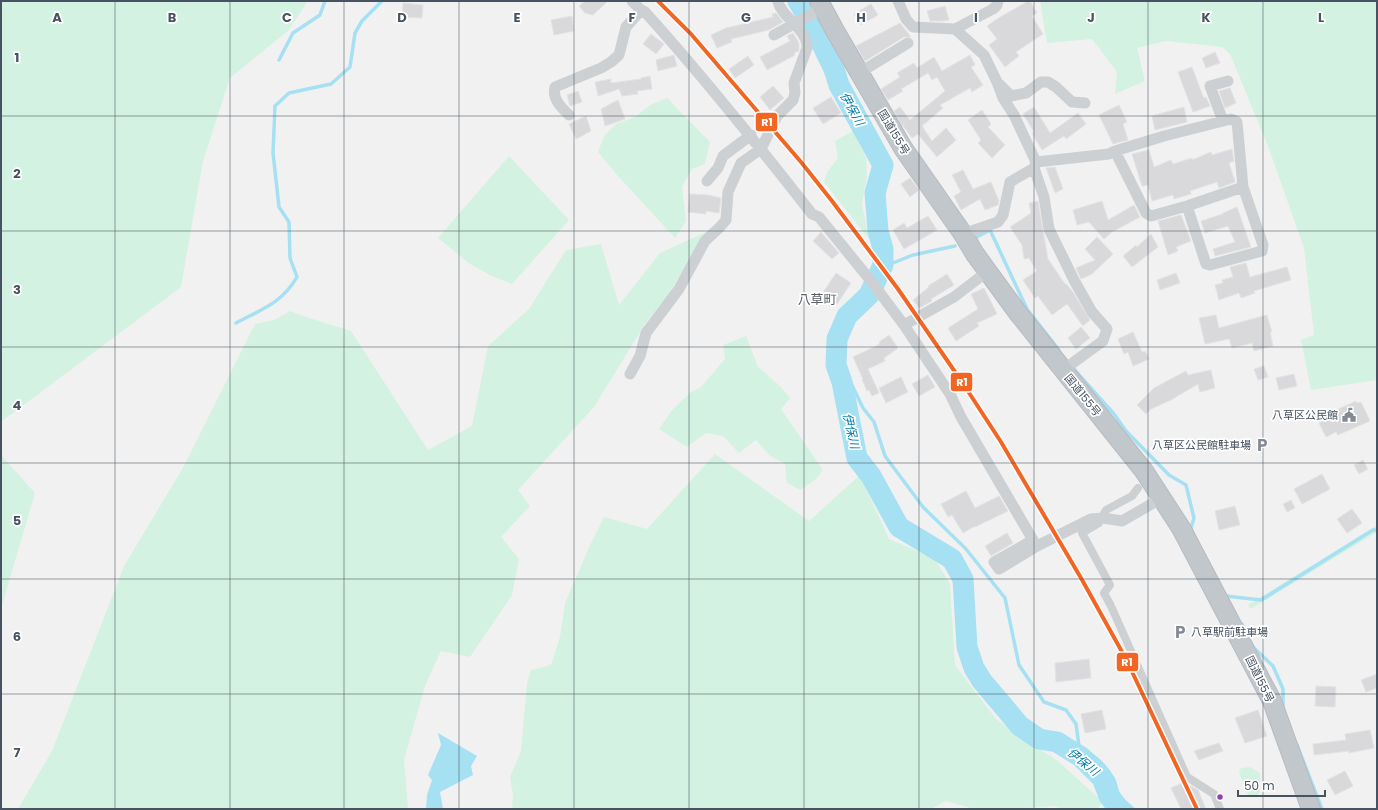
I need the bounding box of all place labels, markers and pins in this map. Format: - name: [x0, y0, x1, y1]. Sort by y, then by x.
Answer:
- place label: 八草区公民館: [1272, 407, 1338, 423]
- public building icon: 八草区公民館: [1341, 407, 1357, 423]
- place label: 八草区公民館駐車場: [1152, 437, 1251, 453]
- parking icon: 八草区公民館駐車場: [1254, 437, 1270, 453]
- parking icon: 八草駅前駐車場: [1172, 624, 1188, 640]
- place label: 八草駅前駐車場: [1191, 624, 1268, 640]
- unlabelled marker: [1215, 792, 1225, 802]

